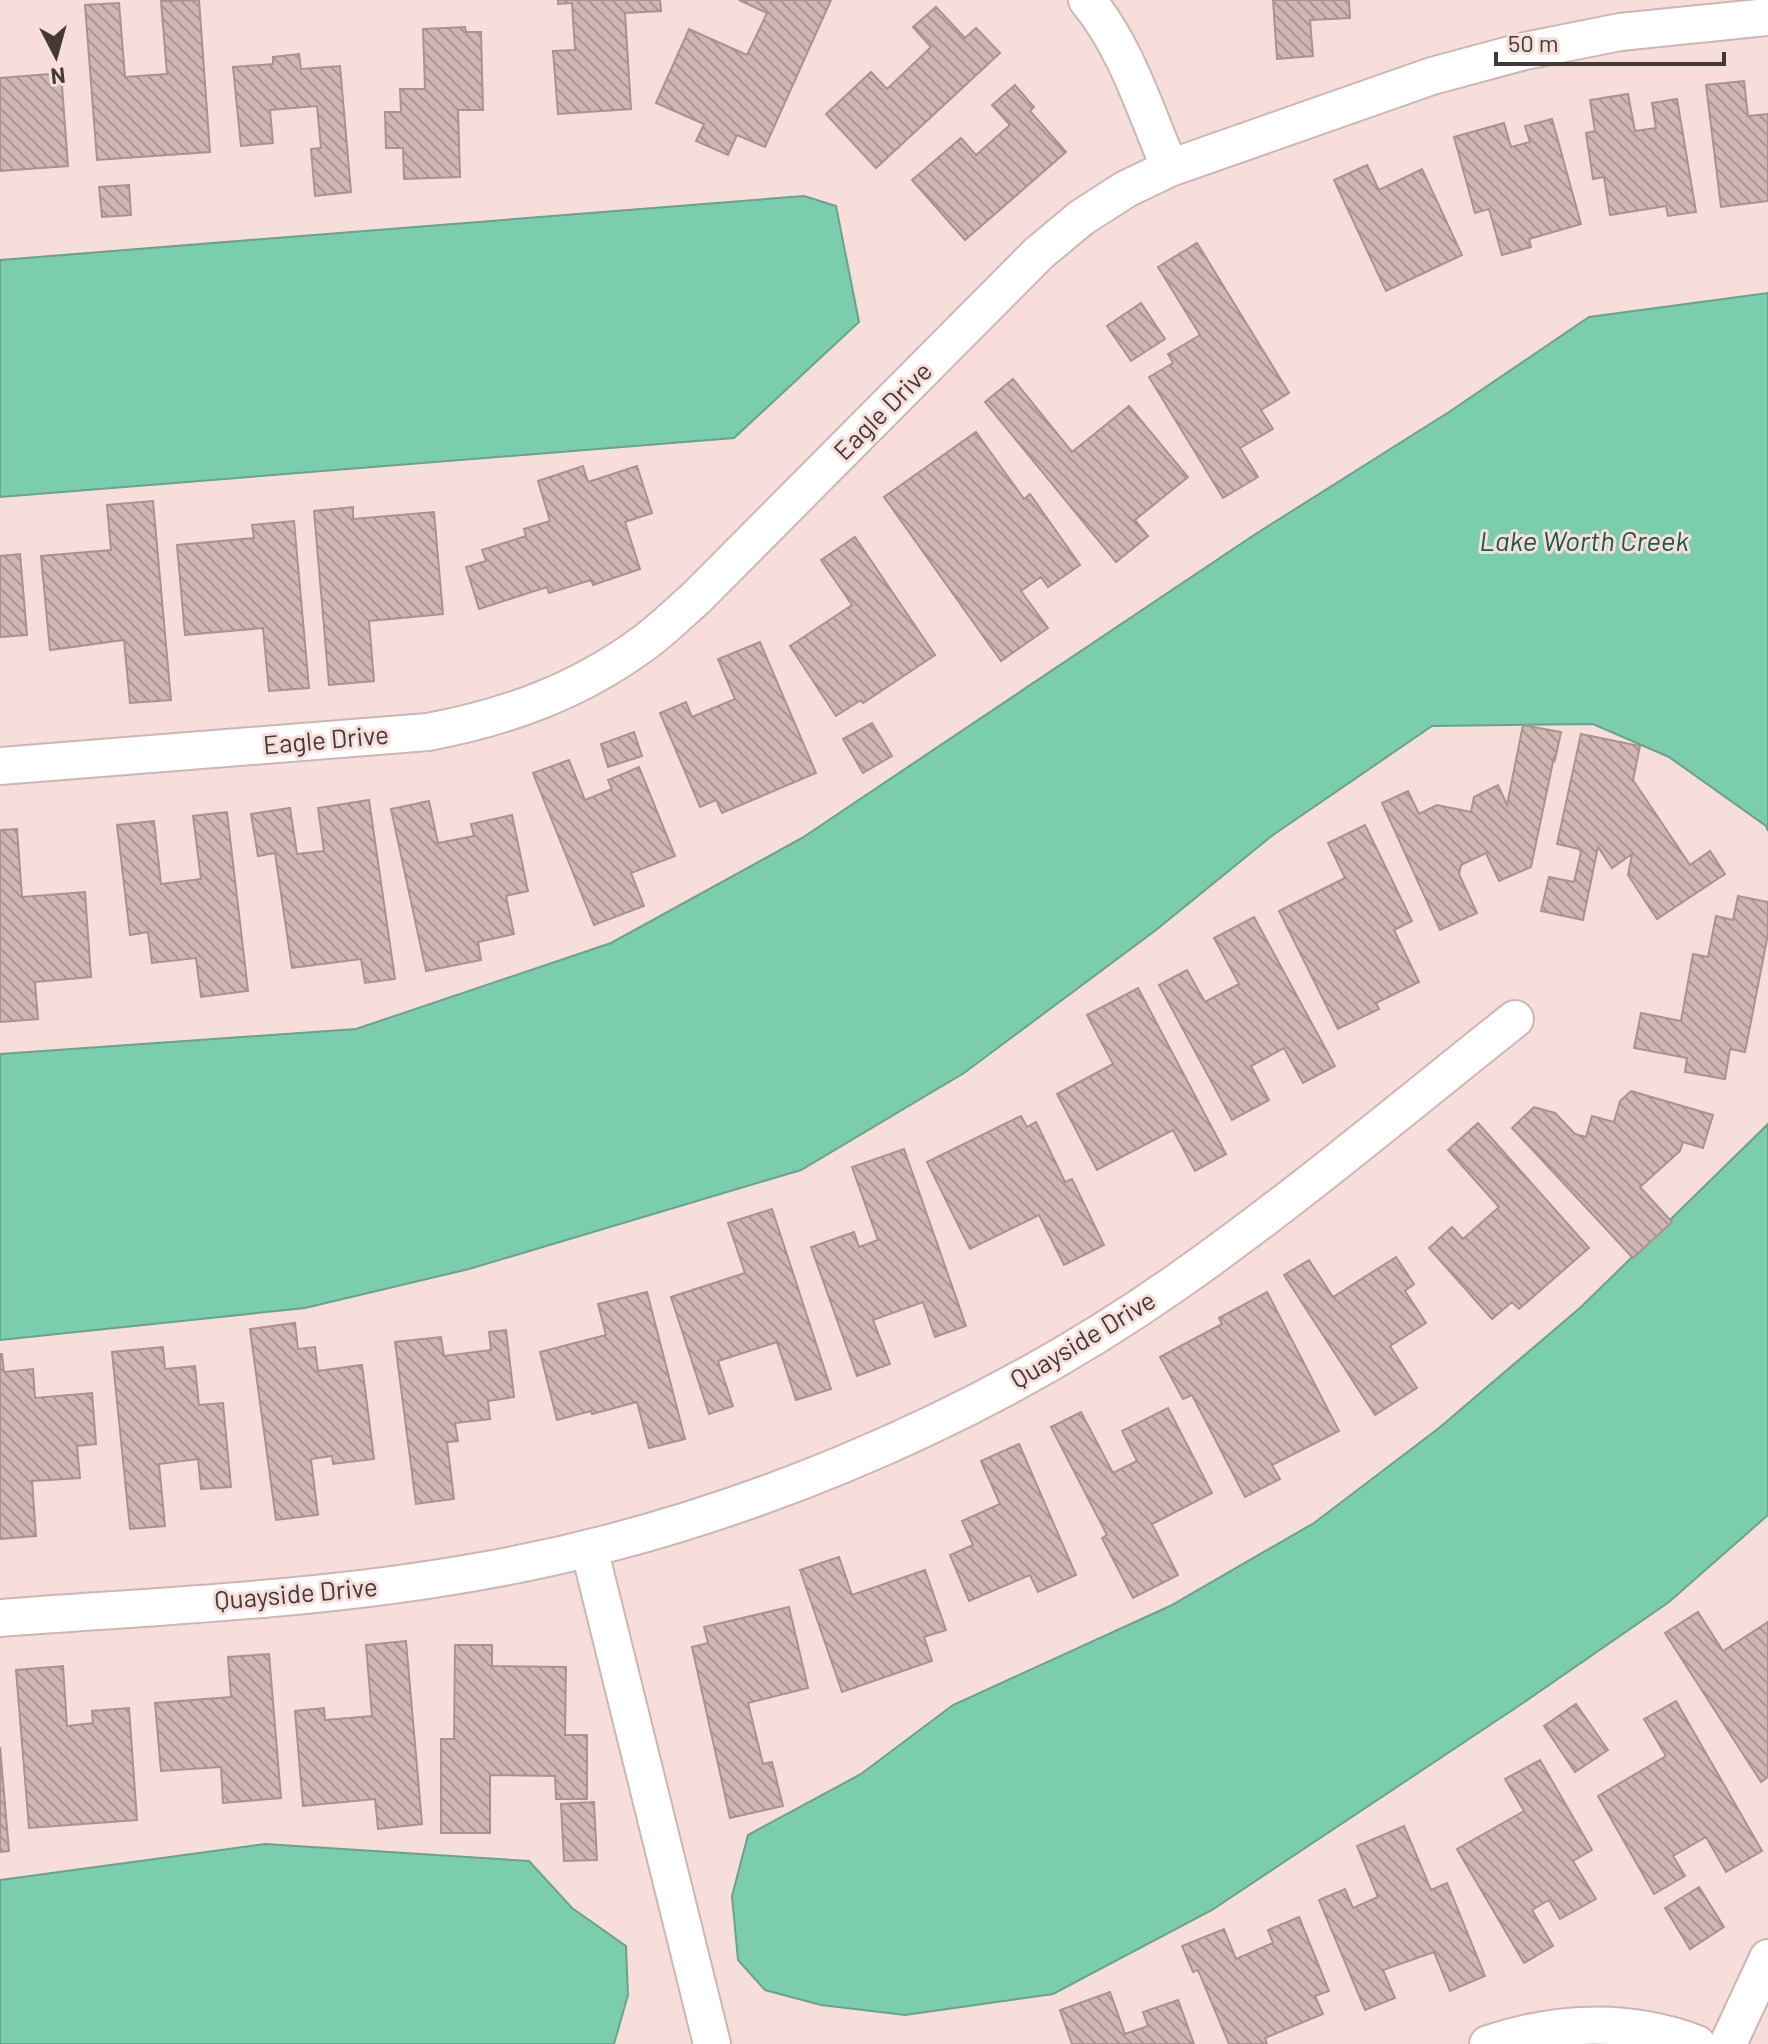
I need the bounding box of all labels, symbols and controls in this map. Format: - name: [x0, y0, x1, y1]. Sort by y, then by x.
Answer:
- north arrow: [16, 16, 96, 96]
- scale bar: [1496, 16, 1724, 66]
- text: 50 m: [1508, 28, 1559, 57]
- text: N: [50, 63, 67, 91]
- street label: Eagle Drive: [826, 354, 937, 465]
- water label: Lake Worth Creek: [1479, 523, 1689, 557]
- street label: Eagle Drive: [262, 718, 390, 759]
- street label: Quayside Drive: [1004, 1283, 1160, 1394]
- street label: Quayside Drive: [213, 1570, 379, 1615]

